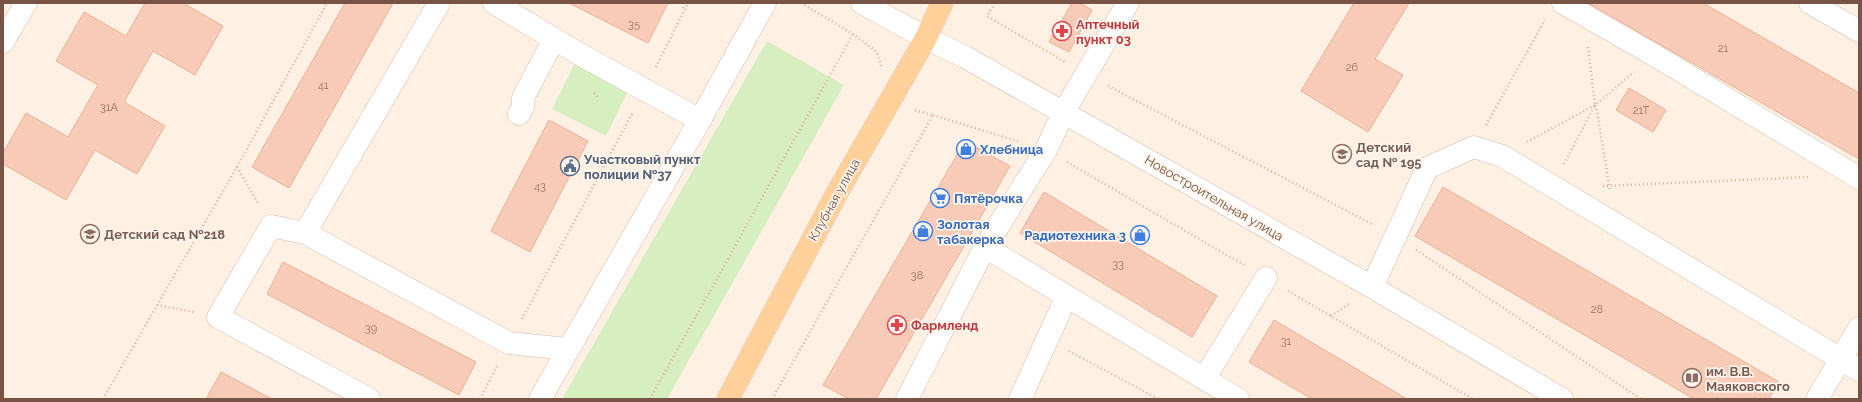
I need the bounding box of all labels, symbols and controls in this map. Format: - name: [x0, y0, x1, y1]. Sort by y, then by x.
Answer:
- place label: Аптечный пункт 03: [1076, 17, 1140, 47]
- house number: 35: [628, 18, 640, 31]
- pharmacy icon: Аптечный пункт 03: [1051, 20, 1073, 42]
- house number: 21: [1718, 42, 1729, 55]
- house number: 26: [1346, 61, 1359, 74]
- house number: 41: [318, 79, 329, 92]
- house number: 31А: [100, 101, 119, 114]
- house number: 21Т: [1633, 104, 1650, 117]
- shop icon: Хлебница: [955, 138, 977, 160]
- place label: Детский сад № 195: [1356, 140, 1422, 170]
- place label: Хлебница: [979, 142, 1044, 157]
- school or university icon: Детский сад № 195: [1331, 143, 1353, 165]
- place label: Участковый пункт полиции №37: [583, 152, 701, 182]
- street label: Новостроительная улица: [1142, 152, 1286, 244]
- public building icon: Участковый пункт полиции №37: [559, 155, 581, 177]
- street label: Клубная улица: [805, 156, 863, 244]
- house number: 43: [534, 180, 546, 193]
- supermarket icon: Пятёрочка: [929, 187, 951, 209]
- place label: Пятёрочка: [954, 191, 1024, 206]
- place label: Золотая табакерка: [937, 217, 1005, 247]
- shop icon: Золотая табакерка: [912, 220, 934, 242]
- school or university icon: Детский сад №218: [79, 223, 101, 245]
- shop icon: Радиотехника 3: [1129, 224, 1151, 246]
- place label: Детский сад №218: [104, 227, 225, 242]
- place label: Радиотехника 3: [1024, 228, 1126, 243]
- house number: 33: [1112, 258, 1124, 271]
- house number: 38: [911, 269, 923, 282]
- house number: 28: [1591, 303, 1603, 316]
- pharmacy icon: Фармленд: [886, 314, 908, 336]
- place label: Фармленд: [911, 318, 978, 333]
- house number: 39: [365, 322, 377, 335]
- house number: 31: [1281, 335, 1292, 348]
- place label: им. В.В. Маяковского: [1706, 364, 1790, 394]
- library icon: им. В.В. Маяковского: [1681, 367, 1703, 389]

